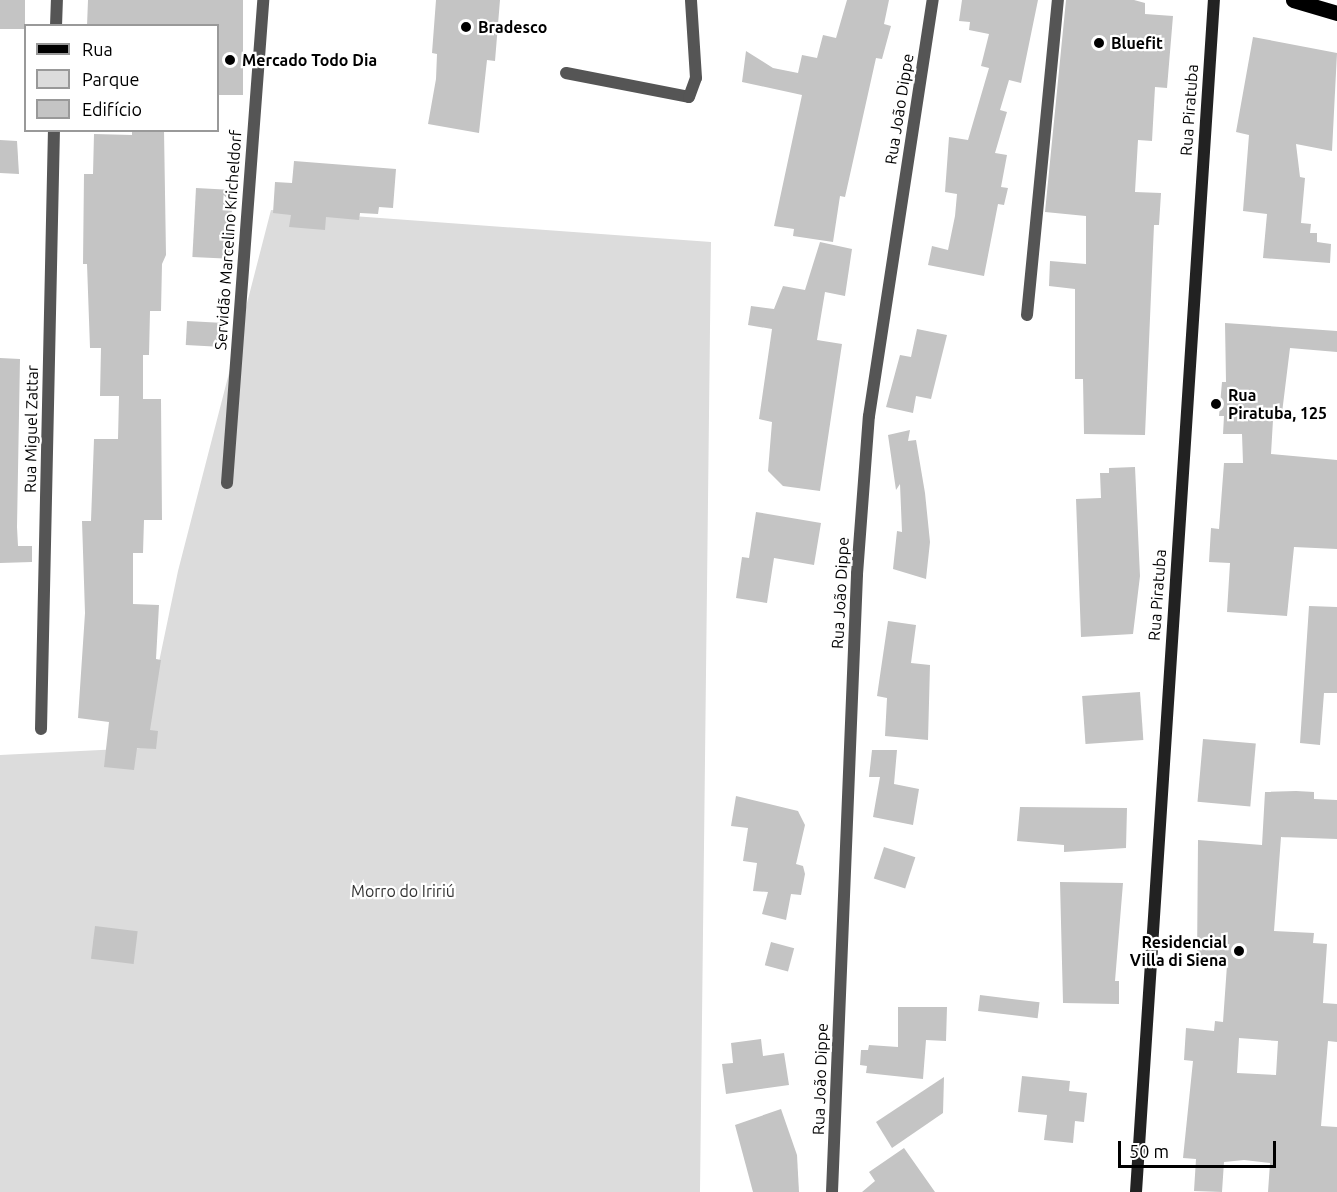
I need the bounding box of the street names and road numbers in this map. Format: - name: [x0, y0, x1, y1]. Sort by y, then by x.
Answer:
- street label: Rua João Dippe: [881, 52, 917, 166]
- street label: Rua Piratuba: [1176, 64, 1202, 156]
- street label: Servidão Marcelino Kricheldorf: [211, 129, 245, 351]
- street label: Rua Miguel Zattar: [20, 365, 42, 493]
- street label: Rua João Dippe: [827, 536, 853, 650]
- street label: Rua Piratuba: [1144, 549, 1170, 641]
- street label: Rua João Dippe: [808, 1023, 832, 1135]

